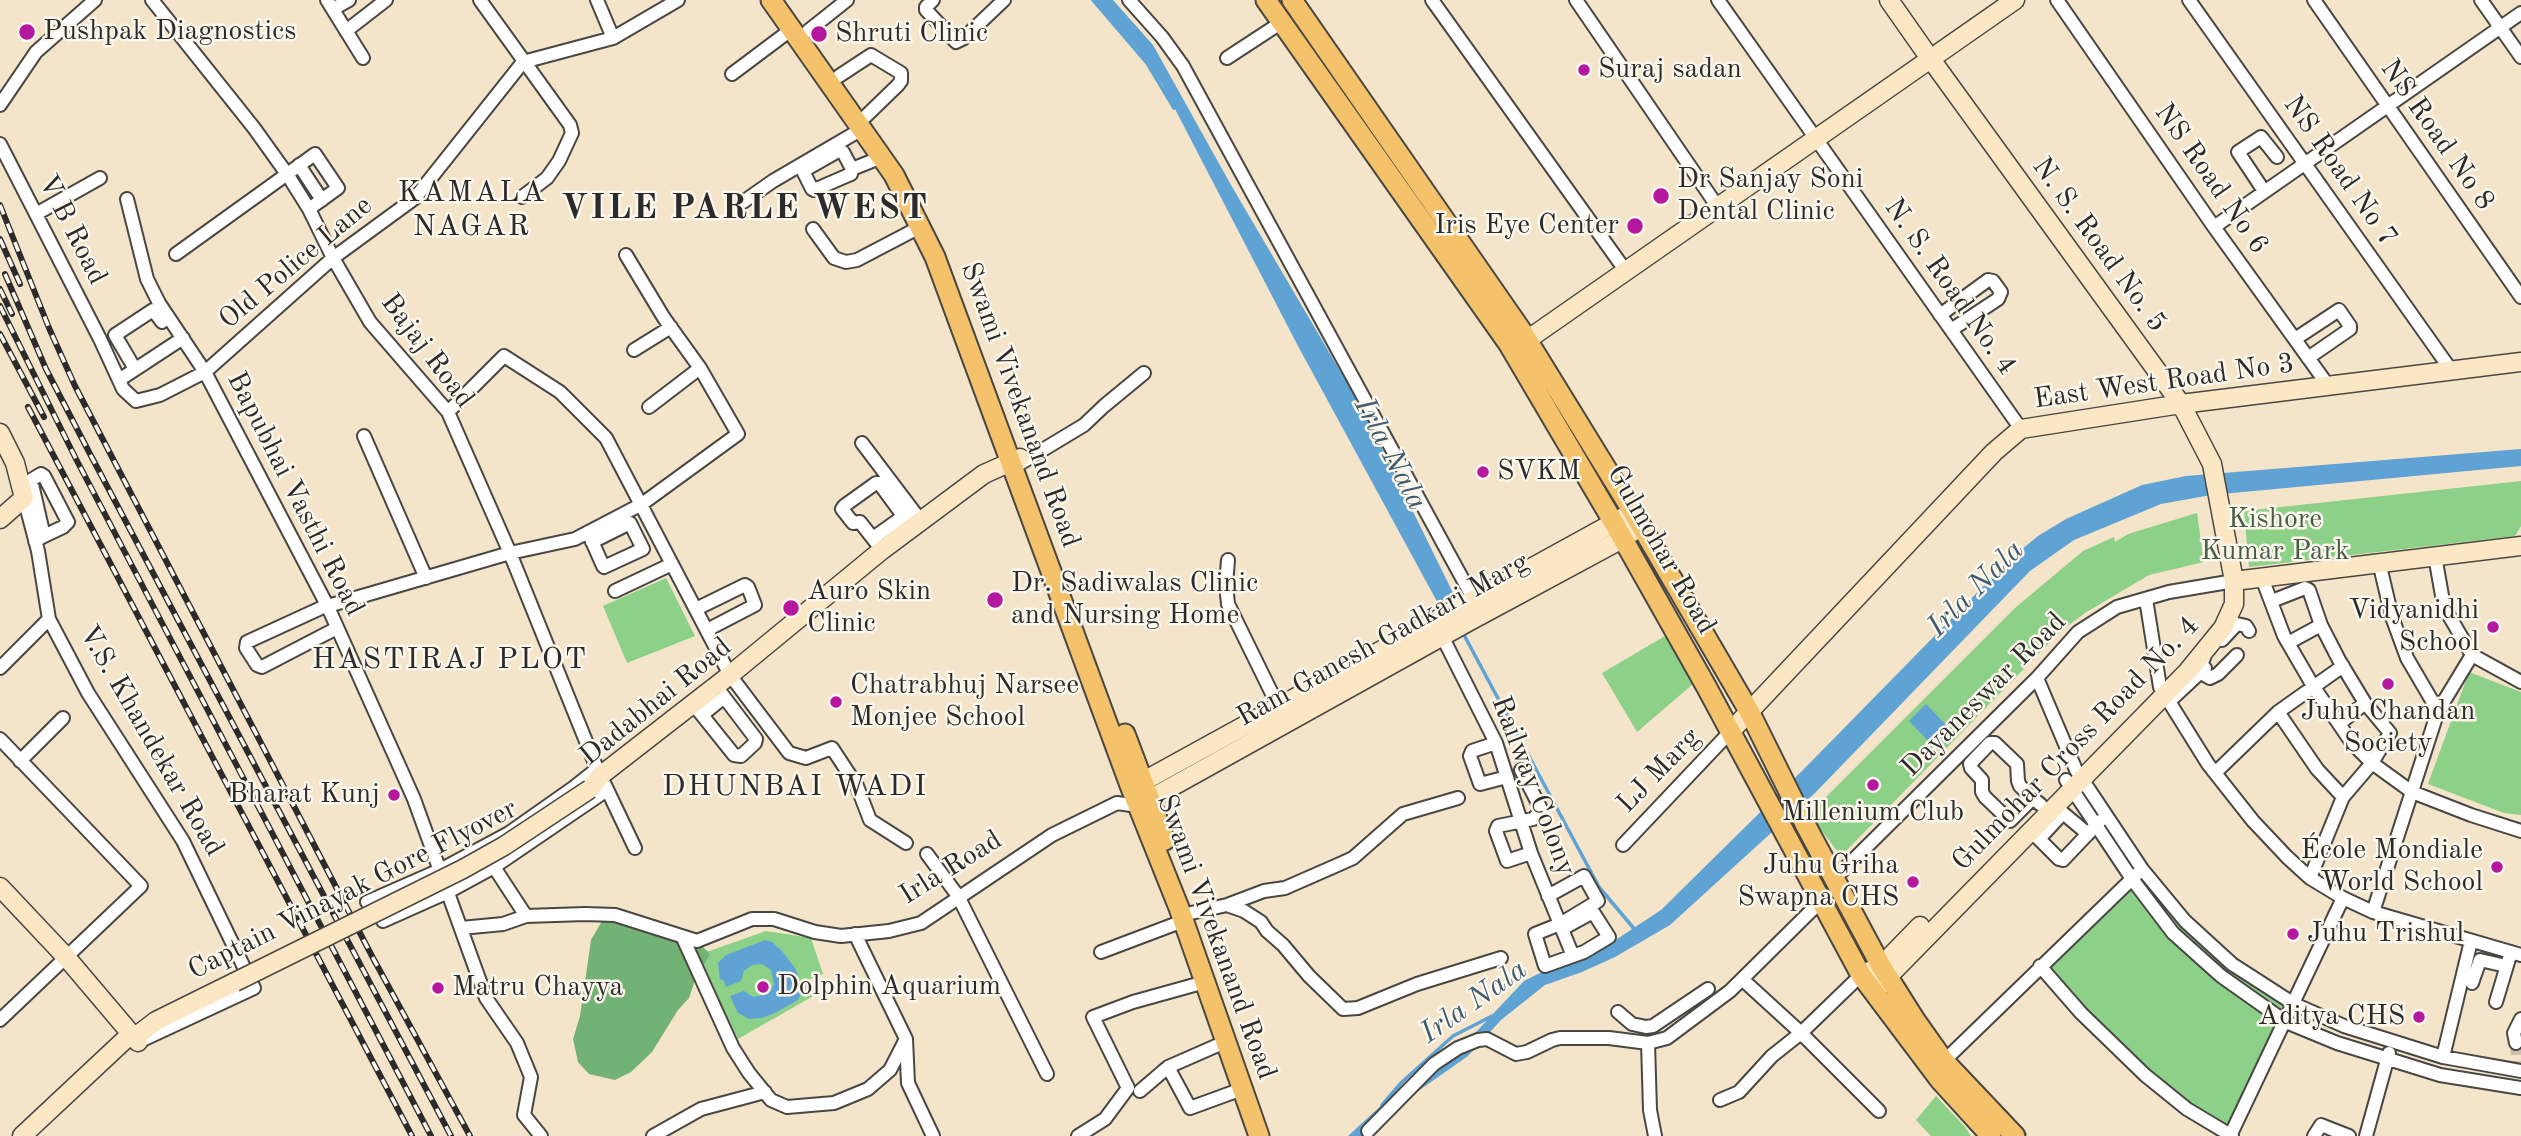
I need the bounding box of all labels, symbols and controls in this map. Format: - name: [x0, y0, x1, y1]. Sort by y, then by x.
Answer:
- place label: Pushpak Diagnostics: [43, 15, 296, 49]
- place label: Shruti Clinic: [835, 17, 988, 51]
- marker: Pushpak Diagnostics: [17, 22, 37, 42]
- marker: Shruti Clinic: [809, 24, 829, 44]
- place label: Suraj sadan: [1598, 53, 1742, 87]
- street label: NS Road No 8: [2373, 53, 2501, 217]
- marker: Suraj sadan: [1576, 62, 1592, 78]
- street label: NS Road No 7: [2276, 89, 2404, 253]
- street label: NS Road No 6: [2147, 97, 2275, 261]
- street label: N. S. Road No. 5: [2024, 151, 2174, 339]
- place label: Dr Sanjay Soni Dental Clinic: [1677, 163, 1863, 229]
- street label: V B Road: [30, 169, 114, 291]
- district label: KAMALA NAGAR: [398, 175, 546, 246]
- marker: Dr Sanjay Soni Dental Clinic: [1651, 186, 1671, 206]
- district label: VILE PARLE WEST: [563, 188, 927, 230]
- street label: Old Police Lane: [213, 189, 379, 337]
- street label: N. S. Road No. 4: [1877, 192, 2023, 382]
- place label: Iris Eye Center: [1434, 209, 1619, 243]
- marker: Iris Eye Center: [1625, 216, 1645, 236]
- street label: Swami Vivekanand Road: [953, 258, 1087, 552]
- street label: Bajaj Road: [373, 287, 481, 415]
- street label: East West Road No 3: [2032, 347, 2296, 417]
- street label: Bapubhai Vasthi Road: [219, 366, 371, 622]
- water label: Irla Nala: [1345, 391, 1435, 517]
- place label: SVKM: [1497, 455, 1581, 489]
- street label: Gulmohar Road: [1599, 460, 1723, 640]
- marker: SVKM: [1475, 464, 1491, 480]
- park label: Kishore Kumar Park: [2200, 503, 2350, 569]
- water label: Irla Nala: [1920, 533, 2032, 645]
- street label: Ram Ganesh Gadkari Marg: [1231, 546, 1535, 734]
- place label: Dr. Sadiwalas Clinic and Nursing Home: [1011, 567, 1258, 633]
- place label: Auro Skin Clinic: [807, 575, 931, 641]
- marker: Dr. Sadiwalas Clinic and Nursing Home: [985, 590, 1005, 610]
- place label: Vidyanidhi School: [2349, 594, 2479, 660]
- marker: Auro Skin Clinic: [781, 598, 801, 618]
- street label: Dayaneswar Road: [1895, 606, 2073, 784]
- street label: Gulmohar Cross Road No. 4: [1945, 610, 2207, 878]
- marker: Vidyanidhi School: [2485, 619, 2501, 635]
- street label: V.S. Khandekar Road: [71, 620, 231, 862]
- street label: Dadabhai Road: [573, 631, 739, 773]
- district label: HASTIRAJ PLOT: [313, 642, 587, 678]
- place label: Chatrabhuj Narsee Monjee School: [850, 669, 1079, 735]
- marker: Juhu Chandan Society: [2380, 676, 2396, 692]
- street label: Railway Colony: [1483, 691, 1583, 881]
- marker: Chatrabhuj Narsee Monjee School: [828, 694, 844, 710]
- place label: Juhu Chandan Society: [2301, 695, 2475, 761]
- street label: LJ Marg: [1610, 721, 1708, 821]
- district label: DHUNBAI WADI: [663, 769, 927, 805]
- marker: Millenium Club: [1865, 777, 1881, 793]
- place label: Bharat Kunj: [228, 778, 380, 812]
- marker: Bharat Kunj: [386, 787, 402, 803]
- street label: Swami Vivekanand Road: [1149, 790, 1283, 1084]
- street label: Captain Vinayak Gore Flyover: [183, 792, 523, 988]
- place label: Millenium Club: [1782, 796, 1964, 830]
- street label: Irla Road: [894, 824, 1008, 912]
- place label: École Mondiale World School: [2300, 834, 2483, 900]
- place label: Juhu Griha Swapna CHS: [1737, 849, 1899, 915]
- marker: École Mondiale World School: [2489, 859, 2505, 875]
- marker: Juhu Griha Swapna CHS: [1905, 874, 1921, 890]
- place label: Juhu Trishul: [2307, 917, 2464, 951]
- marker: Juhu Trishul: [2285, 926, 2301, 942]
- water label: Irla Nala: [1413, 952, 1535, 1052]
- place label: Dolphin Aquarium: [777, 970, 1001, 1004]
- place label: Matru Chayya: [452, 971, 623, 1005]
- marker: Dolphin Aquarium: [755, 979, 771, 995]
- marker: Matru Chayya: [430, 980, 446, 996]
- place label: Aditya CHS: [2258, 1000, 2405, 1034]
- marker: Aditya CHS: [2411, 1009, 2427, 1025]

